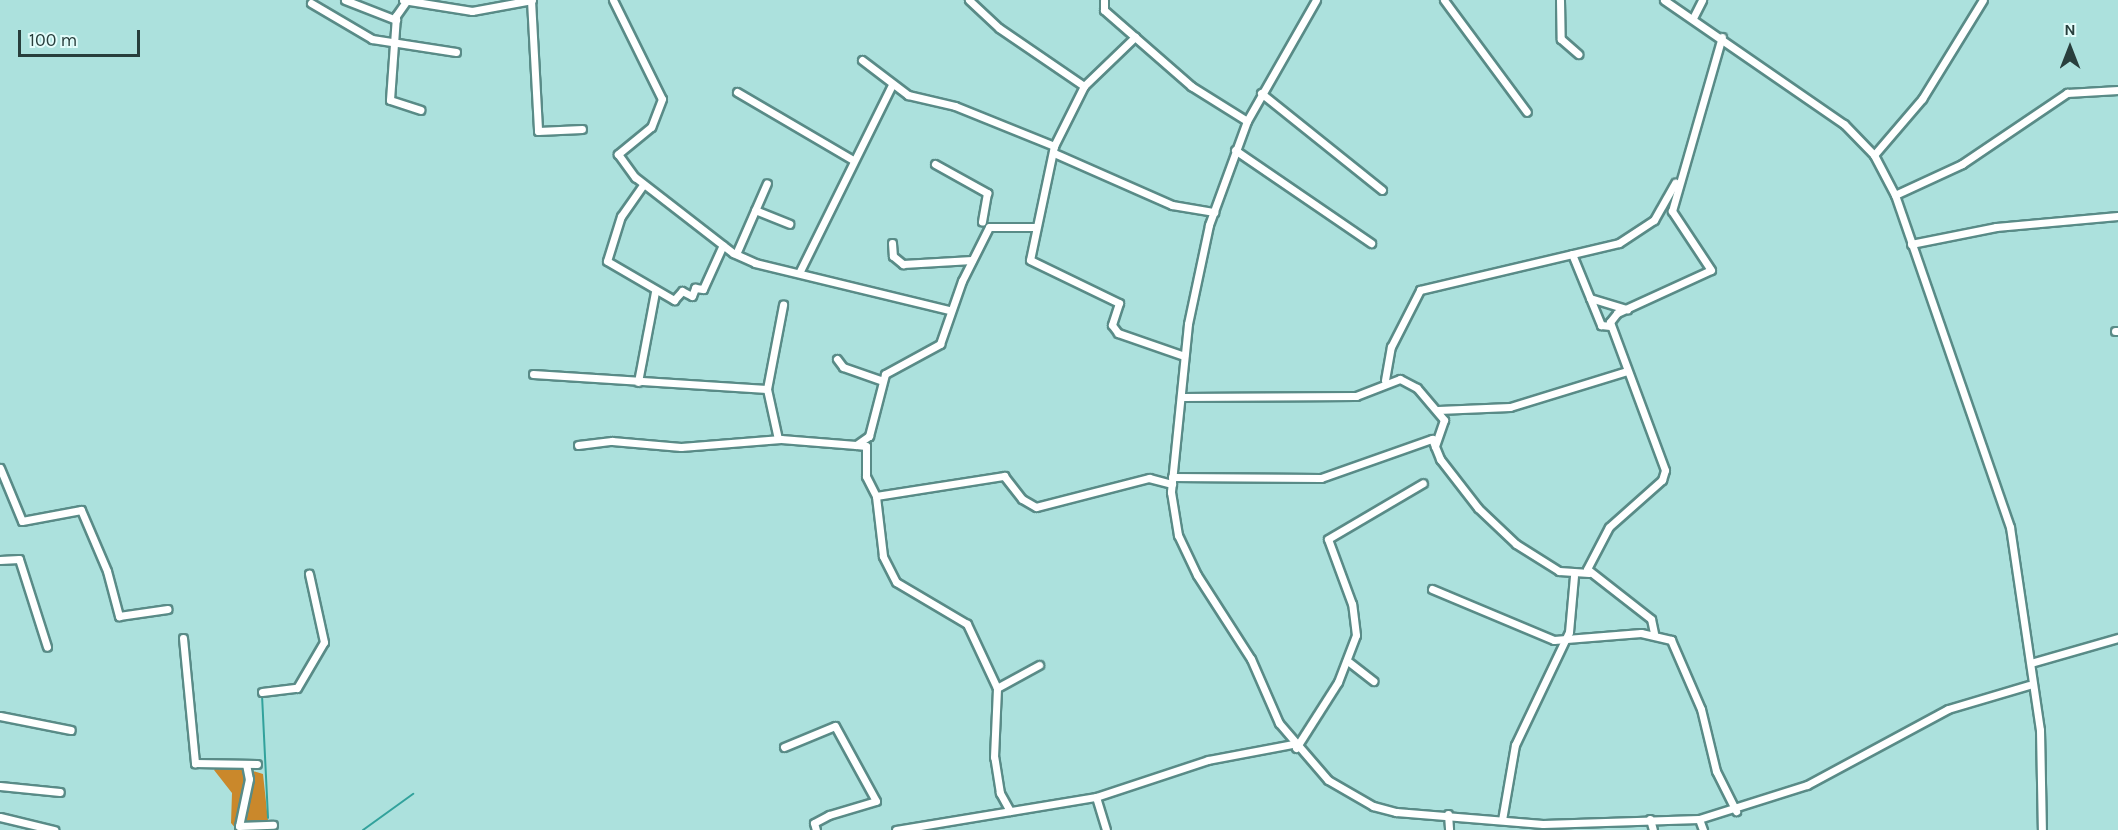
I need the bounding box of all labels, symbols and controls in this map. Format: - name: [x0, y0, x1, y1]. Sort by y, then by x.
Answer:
- scale bar: [21, 18, 142, 56]
- north arrow: [2040, 18, 2100, 78]
- text: N: [2064, 20, 2076, 39]
- text: 100 m: [29, 29, 77, 51]

